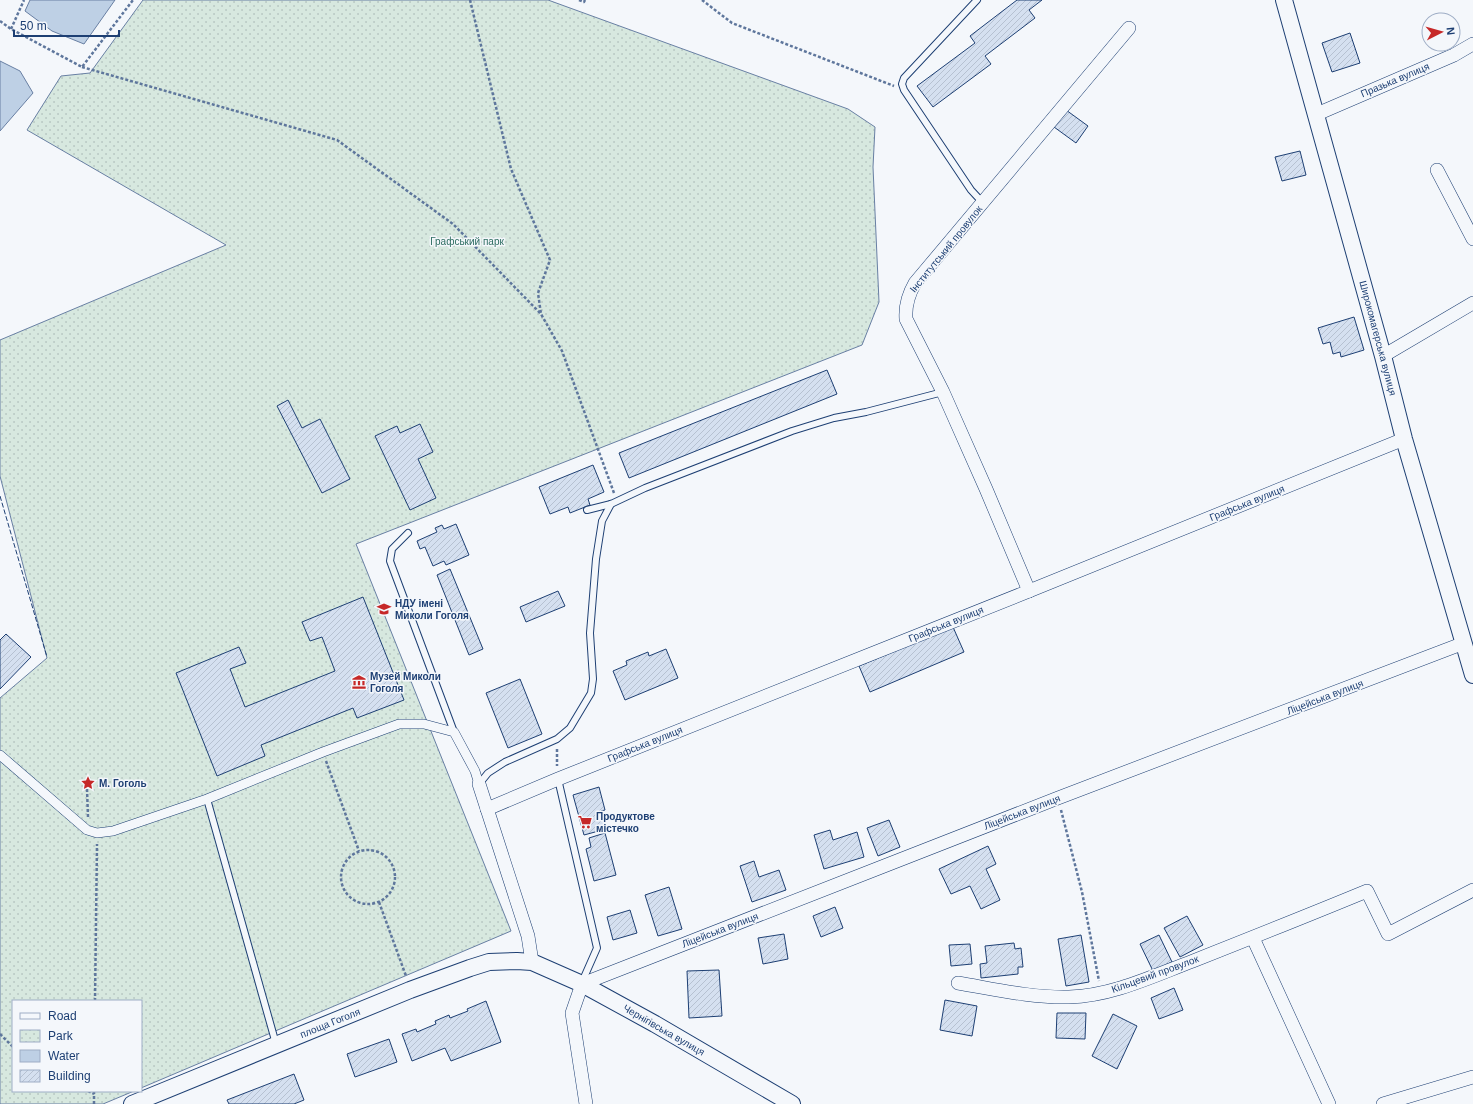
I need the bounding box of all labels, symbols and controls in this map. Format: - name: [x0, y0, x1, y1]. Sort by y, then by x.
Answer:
- scale bar: [14, 12, 119, 38]
- north arrow: [1421, 12, 1461, 52]
- text: 50 m: [20, 19, 47, 33]
- text: N: [1445, 26, 1457, 36]
- street label: Празька вулиця: [1359, 61, 1431, 99]
- street label: Інститутський провулок: [908, 203, 985, 295]
- park label: Графський парк: [430, 236, 504, 247]
- street label: Широкомагерська вулиця: [1357, 279, 1399, 397]
- street label: Графська вулиця: [1208, 483, 1286, 523]
- place label: НДУ імені Миколи Гоголя: [395, 598, 469, 621]
- school or university icon: НДУ імені Миколи Гоголя: [376, 601, 392, 617]
- street label: Графська вулиця: [907, 604, 985, 644]
- place label: Музей Миколи Гоголя: [370, 671, 441, 694]
- museum icon: Музей Миколи Гоголя: [351, 674, 367, 690]
- street label: Ліцейська вулиця: [1285, 677, 1365, 717]
- street label: Графська вулиця: [606, 724, 684, 764]
- place icon: М. Гоголь: [80, 775, 96, 791]
- place label: М. Гоголь: [99, 778, 147, 789]
- street label: Ліцейська вулиця: [982, 792, 1062, 832]
- place label: Продуктове містечко: [596, 811, 655, 834]
- supermarket icon: Продуктове містечко: [577, 814, 593, 830]
- street label: Ліцейська вулиця: [680, 910, 760, 950]
- street label: Кільцевий провулок: [1110, 953, 1201, 995]
- legend: [12, 1000, 142, 1092]
- street label: Чернігівська вулиця: [621, 1002, 707, 1058]
- street label: площа Гоголя: [298, 1006, 362, 1040]
- text: Road: [48, 1009, 77, 1023]
- text: Park: [48, 1029, 74, 1043]
- text: Water: [48, 1049, 80, 1063]
- text: Building: [48, 1069, 91, 1083]

